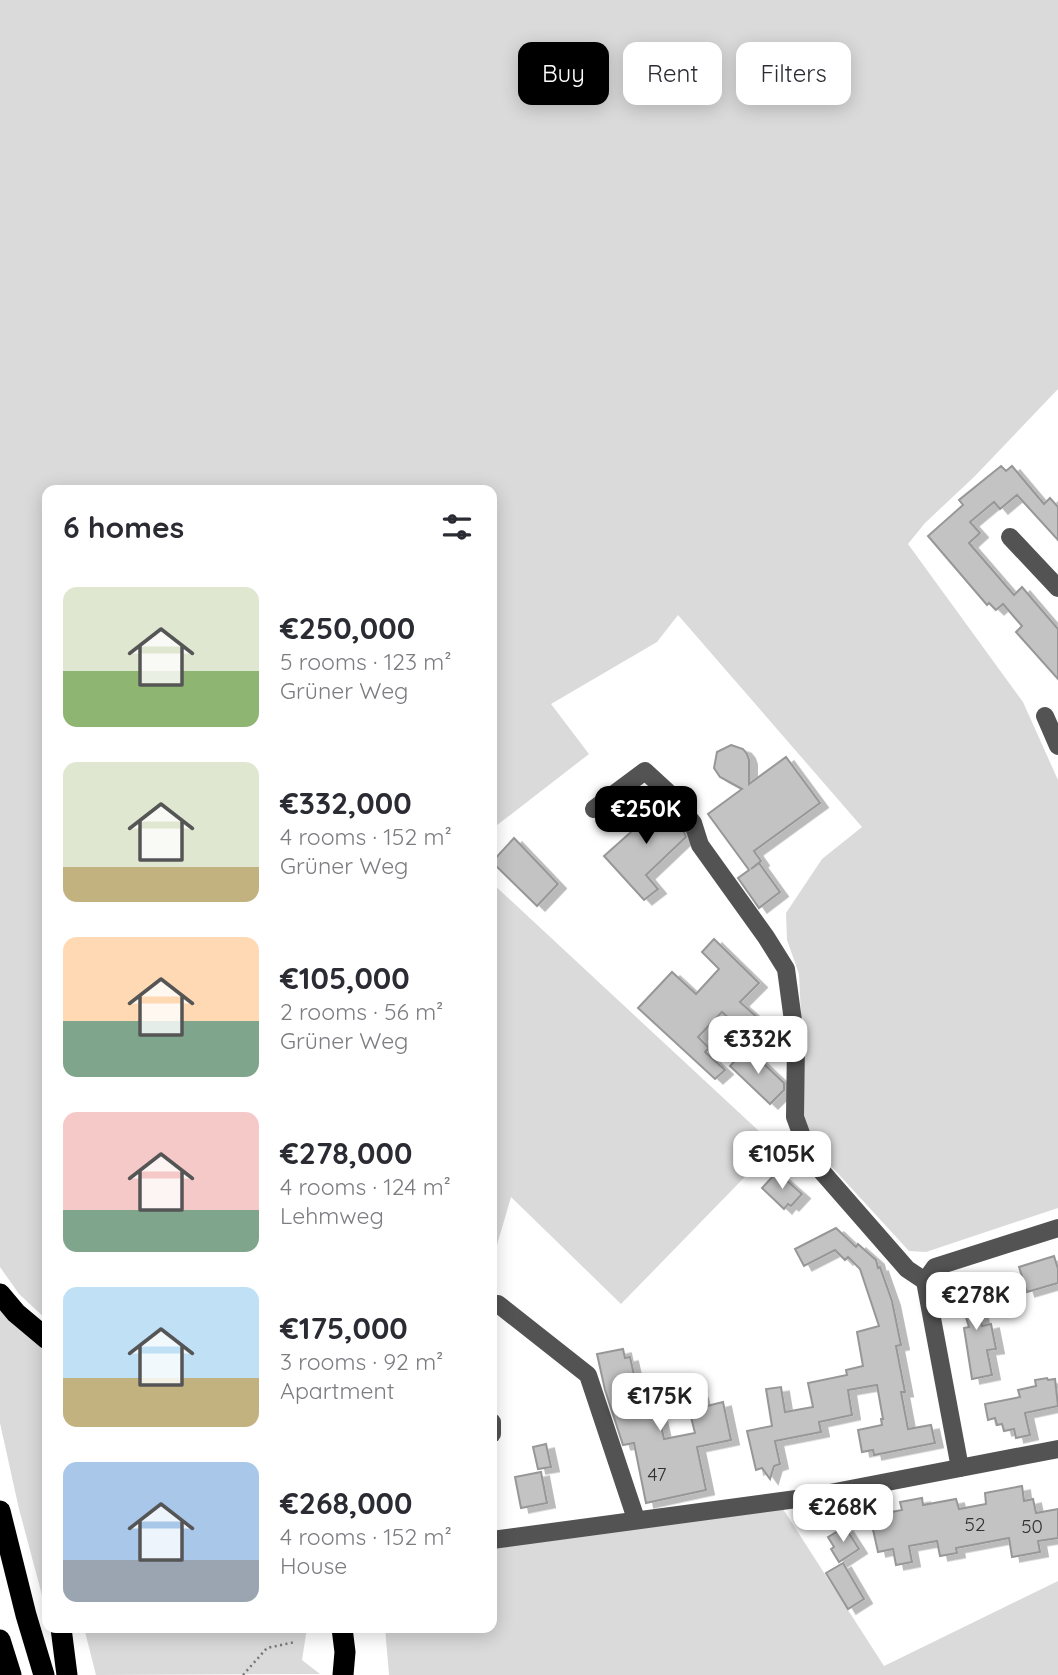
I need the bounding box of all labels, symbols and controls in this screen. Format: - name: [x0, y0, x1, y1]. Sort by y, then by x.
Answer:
- chip: Buy: [518, 42, 609, 105]
- chip: Rent: [623, 42, 722, 105]
- chip: Filters: [736, 42, 851, 105]
- text: 6 homes: [63, 508, 184, 546]
- icon: filters: [438, 508, 476, 546]
- text: €250,000: [280, 609, 415, 647]
- icon: home: [119, 615, 203, 699]
- text: 5 rooms · 123 m²: [280, 647, 452, 676]
- text: Grüner Weg: [280, 676, 408, 705]
- text: €332,000: [280, 784, 412, 822]
- pin: €250K: [597, 786, 695, 846]
- icon: home: [119, 790, 203, 874]
- text: €250K: [611, 794, 681, 823]
- text: 4 rooms · 152 m²: [280, 822, 452, 851]
- text: Grüner Weg: [280, 851, 408, 880]
- text: €105,000: [280, 959, 410, 997]
- icon: home: [119, 965, 203, 1049]
- text: 2 rooms · 56 m²: [280, 997, 443, 1026]
- pin: €332K: [709, 1016, 807, 1076]
- text: €332K: [724, 1024, 792, 1053]
- text: Grüner Weg: [280, 1026, 408, 1055]
- pin: €105K: [733, 1132, 831, 1191]
- text: €278,000: [280, 1134, 412, 1172]
- text: €105K: [749, 1139, 815, 1168]
- icon: home: [119, 1140, 203, 1224]
- text: 4 rooms · 124 m²: [280, 1172, 451, 1201]
- text: Lehmweg: [280, 1201, 384, 1230]
- pin: €278K: [927, 1272, 1025, 1332]
- text: €278K: [942, 1280, 1010, 1309]
- text: €175,000: [280, 1309, 408, 1347]
- icon: home: [119, 1315, 203, 1399]
- text: 3 rooms · 92 m²: [280, 1347, 443, 1376]
- pin: €175K: [611, 1374, 709, 1433]
- text: Apartment: [280, 1376, 394, 1405]
- text: €175K: [628, 1381, 692, 1410]
- house number: 47: [647, 1462, 667, 1486]
- text: €268,000: [280, 1484, 412, 1522]
- pin: €268K: [794, 1484, 892, 1544]
- icon: home: [119, 1490, 203, 1574]
- text: €268K: [809, 1492, 877, 1521]
- house number: 52: [965, 1512, 985, 1536]
- house number: 50: [1021, 1514, 1043, 1538]
- text: 4 rooms · 152 m²: [280, 1522, 452, 1551]
- text: House: [280, 1551, 347, 1580]

